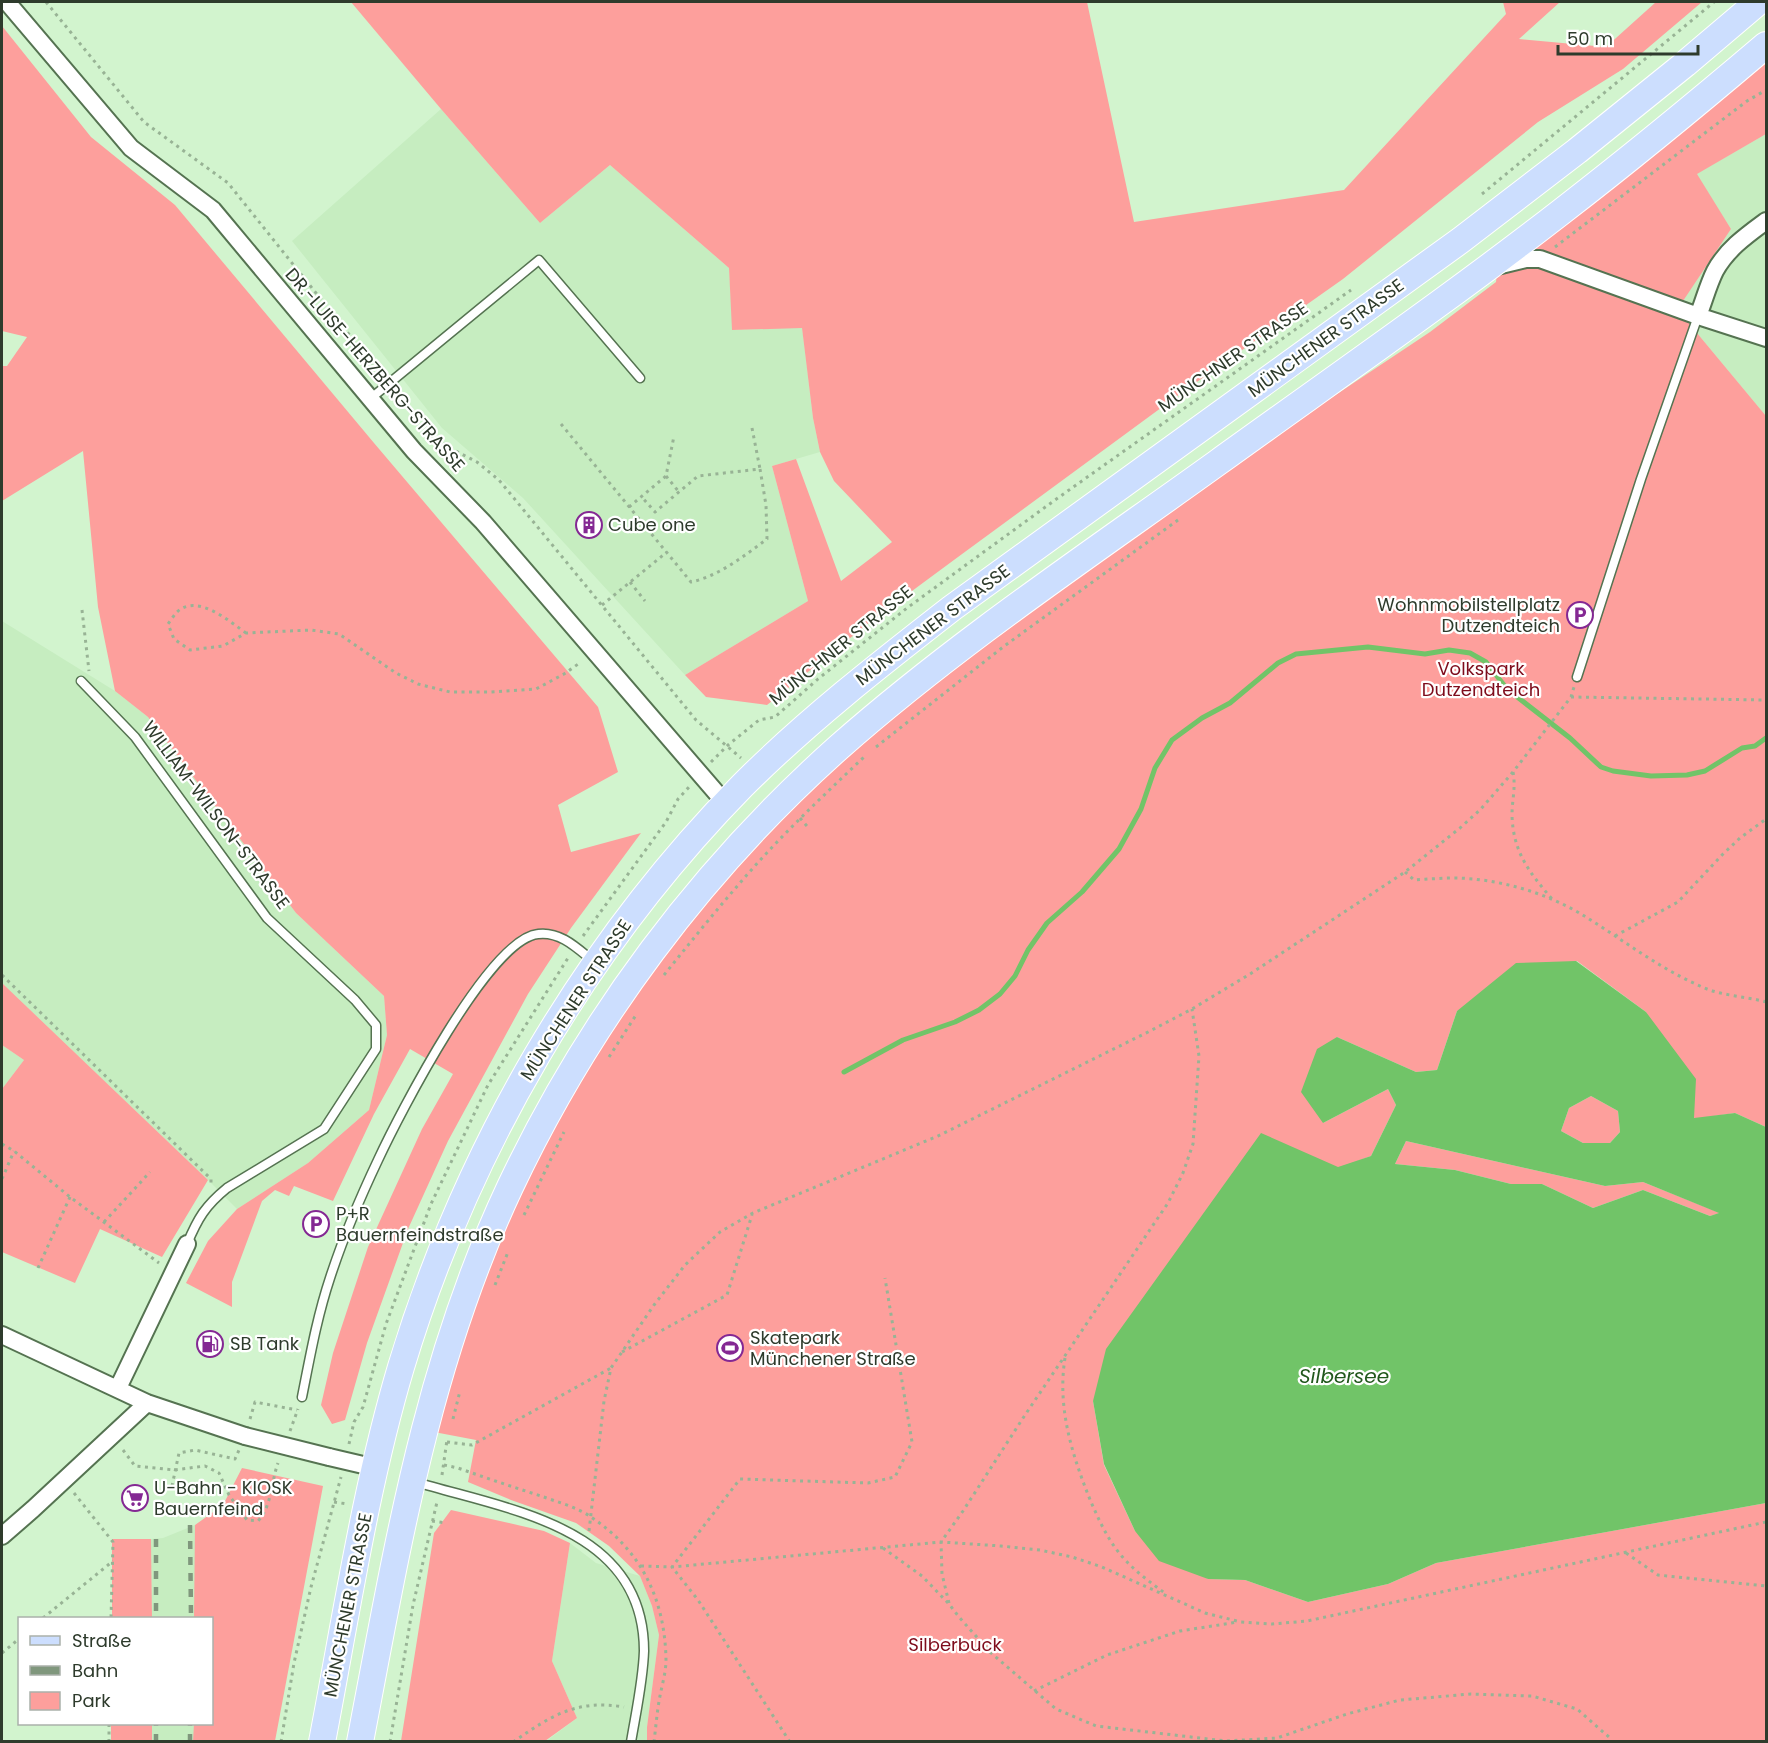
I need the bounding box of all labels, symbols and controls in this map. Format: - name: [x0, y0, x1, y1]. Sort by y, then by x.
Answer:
- scale bar: [1558, 18, 1698, 56]
- text: 50 m: [1567, 26, 1613, 51]
- street label: DR.-LUISE-HERZBERG-STRASSE: [280, 262, 471, 477]
- street label: MÜNCHENER STRASSE: [1243, 272, 1409, 403]
- street label: MÜNCHNER STRASSE: [1153, 295, 1313, 418]
- building icon: Cube one: [574, 510, 604, 540]
- place label: Cube one: [608, 512, 696, 537]
- street label: MÜNCHENER STRASSE: [850, 558, 1015, 691]
- street label: MÜNCHNER STRASSE: [764, 579, 918, 710]
- place label: Wohnmobilstellplatz Dutzendteich: [1377, 592, 1560, 638]
- parking icon: Wohnmobilstellplatz Dutzendteich: [1565, 600, 1595, 630]
- park label: Volkspark Dutzendteich: [1422, 656, 1540, 702]
- street label: WILLIAM-WILSON-STRASSE: [137, 715, 296, 914]
- street label: MÜNCHENER STRASSE: [514, 914, 637, 1085]
- place label: P+R Bauernfeindstraße: [336, 1201, 504, 1247]
- parking icon: P+R Bauernfeindstraße: [301, 1209, 331, 1239]
- place label: Skatepark Münchener Straße: [750, 1325, 916, 1371]
- fuel station icon: SB Tank: [195, 1329, 225, 1359]
- place label: SB Tank: [230, 1331, 300, 1356]
- sports icon: Skatepark Münchener Straße: [715, 1333, 745, 1363]
- water label: Silbersee: [1299, 1362, 1389, 1390]
- place label: U-Bahn - KIOSK Bauernfeind: [154, 1475, 293, 1521]
- supermarket icon: U-Bahn - KIOSK Bauernfeind: [120, 1483, 150, 1513]
- street label: MÜNCHENER STRASSE: [317, 1511, 378, 1699]
- legend: [18, 1617, 213, 1725]
- text: Straße: [72, 1628, 131, 1653]
- park label: Silberbuck: [908, 1632, 1002, 1657]
- text: Bahn: [72, 1658, 118, 1683]
- text: Park: [72, 1688, 111, 1713]

